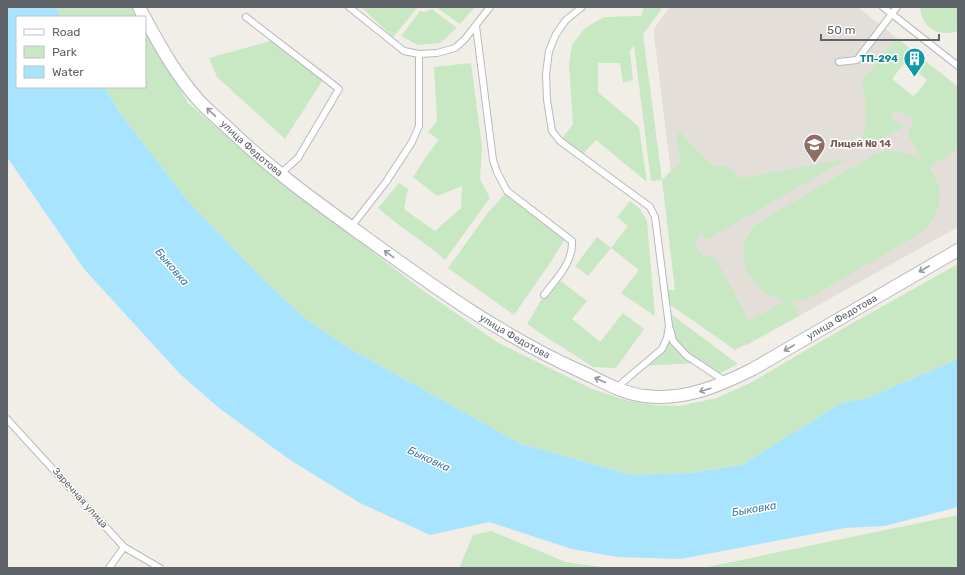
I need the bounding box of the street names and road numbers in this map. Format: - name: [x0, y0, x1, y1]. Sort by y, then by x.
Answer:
- street label: улица Федотова: [218, 118, 285, 179]
- street label: улица Федотова: [805, 292, 879, 342]
- street label: улица Федотова: [477, 312, 552, 362]
- street label: Заречная улица: [50, 465, 110, 531]

